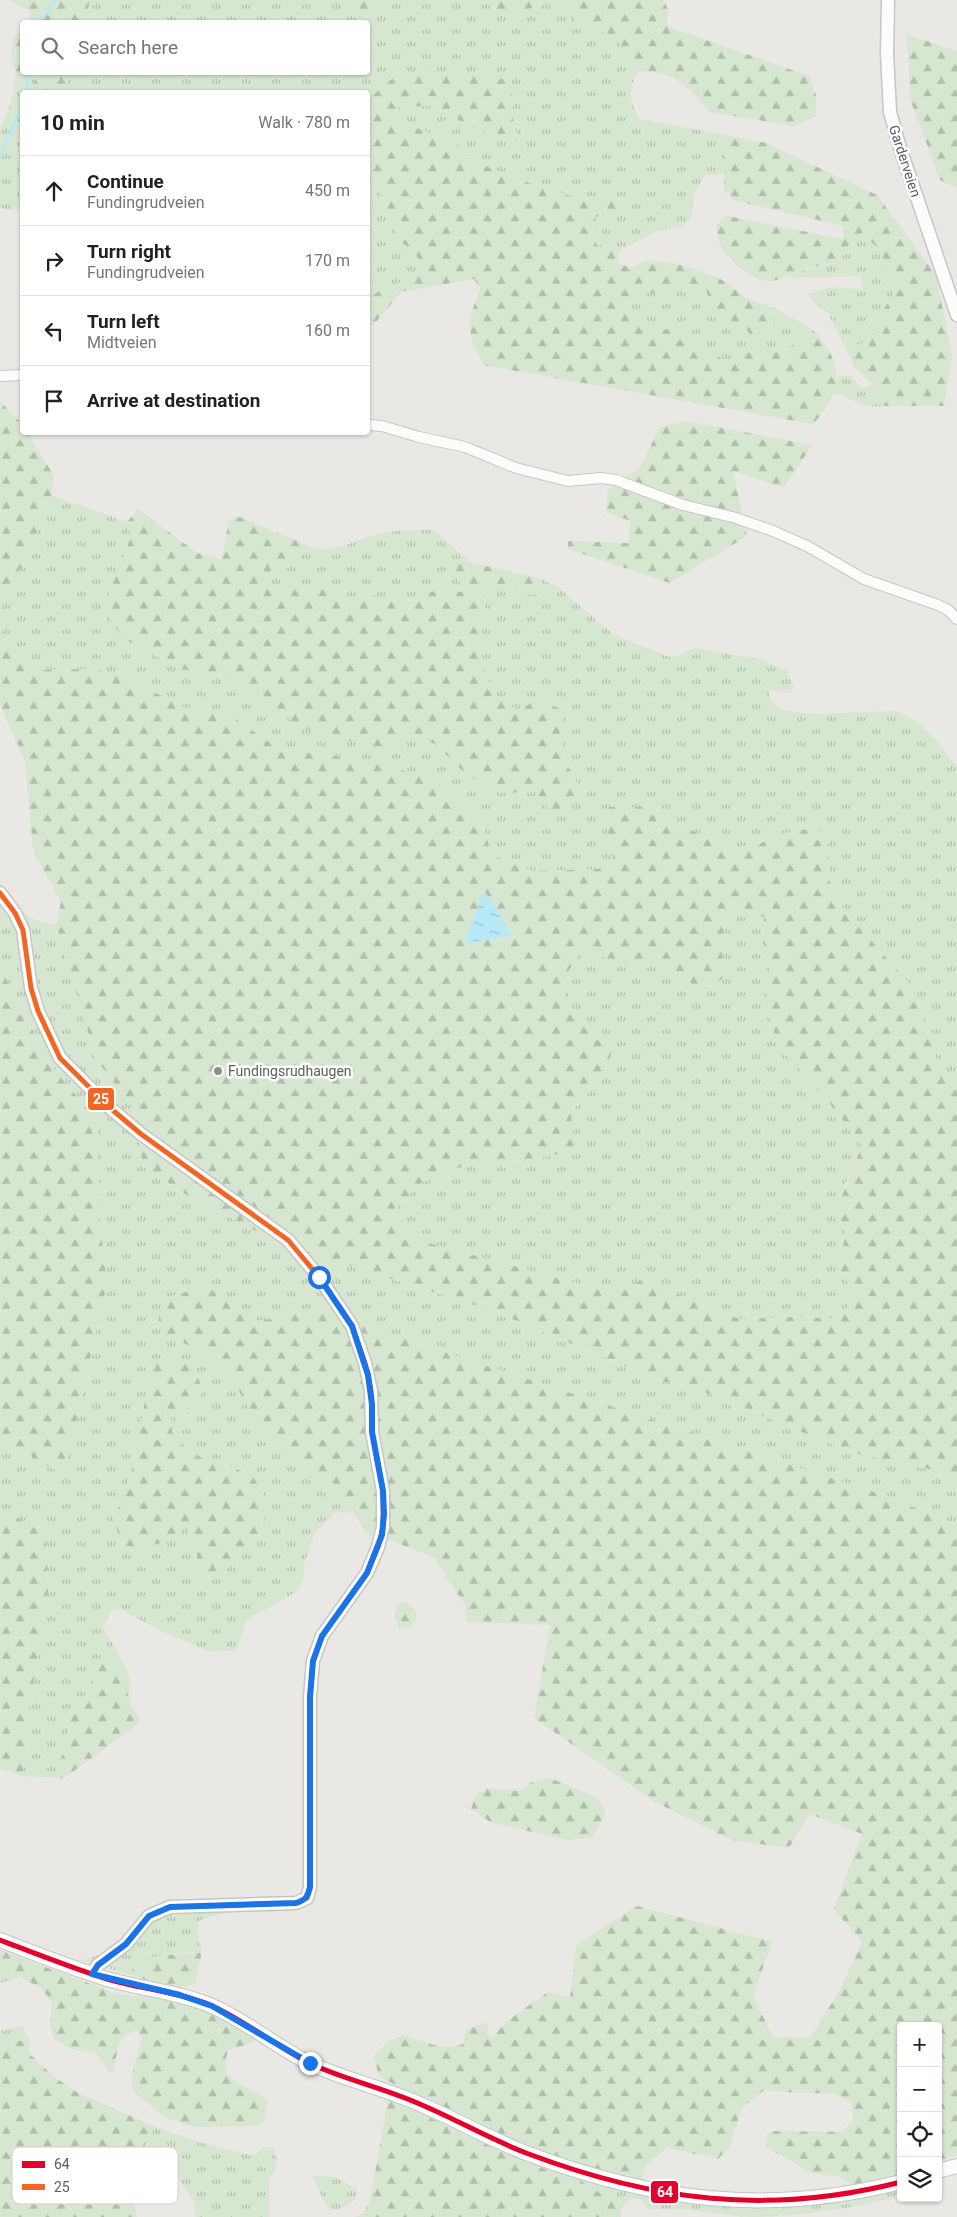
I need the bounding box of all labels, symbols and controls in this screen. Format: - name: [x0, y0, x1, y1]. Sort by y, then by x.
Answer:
- search box: [20, 20, 370, 75]
- icon: search: [38, 34, 66, 62]
- text: Search here: [78, 36, 178, 59]
- text: 10 min: [40, 111, 105, 135]
- text: Walk · 780 m: [258, 113, 350, 132]
- street label: Garderveien: [886, 123, 924, 199]
- text: Continue: [87, 170, 164, 193]
- icon: ahead: [40, 177, 68, 205]
- text: 450 m: [305, 181, 350, 200]
- text: Fundingrudveien: [87, 193, 205, 212]
- text: Turn right: [87, 240, 171, 263]
- icon: right: [40, 247, 68, 275]
- text: 170 m: [305, 251, 350, 270]
- text: Fundingrudveien: [87, 263, 205, 282]
- text: Turn left: [87, 310, 160, 333]
- icon: left: [40, 317, 68, 345]
- text: 160 m: [305, 321, 350, 340]
- text: Midtveien: [87, 333, 156, 352]
- icon: arrive: [40, 387, 68, 415]
- text: Arrive at destination: [87, 389, 260, 412]
- place label: Fundingsrudhaugen: [228, 1063, 352, 1079]
- marker: Fundingsrudhaugen: [212, 1065, 224, 1077]
- line badge: 25: [87, 1087, 115, 1111]
- text: 25: [93, 1091, 109, 1107]
- route start: [308, 1266, 331, 1289]
- map controls: [897, 2022, 942, 2202]
- button: +: [897, 2022, 942, 2067]
- route end: [299, 2052, 322, 2075]
- button: −: [897, 2067, 942, 2112]
- button: locate: [897, 2112, 942, 2157]
- legend: [12, 2147, 178, 2204]
- text: 64: [54, 2156, 70, 2172]
- button: layers: [897, 2157, 942, 2202]
- text: 25: [54, 2179, 70, 2195]
- line badge: 64: [650, 2180, 679, 2204]
- text: 64: [657, 2184, 673, 2200]

